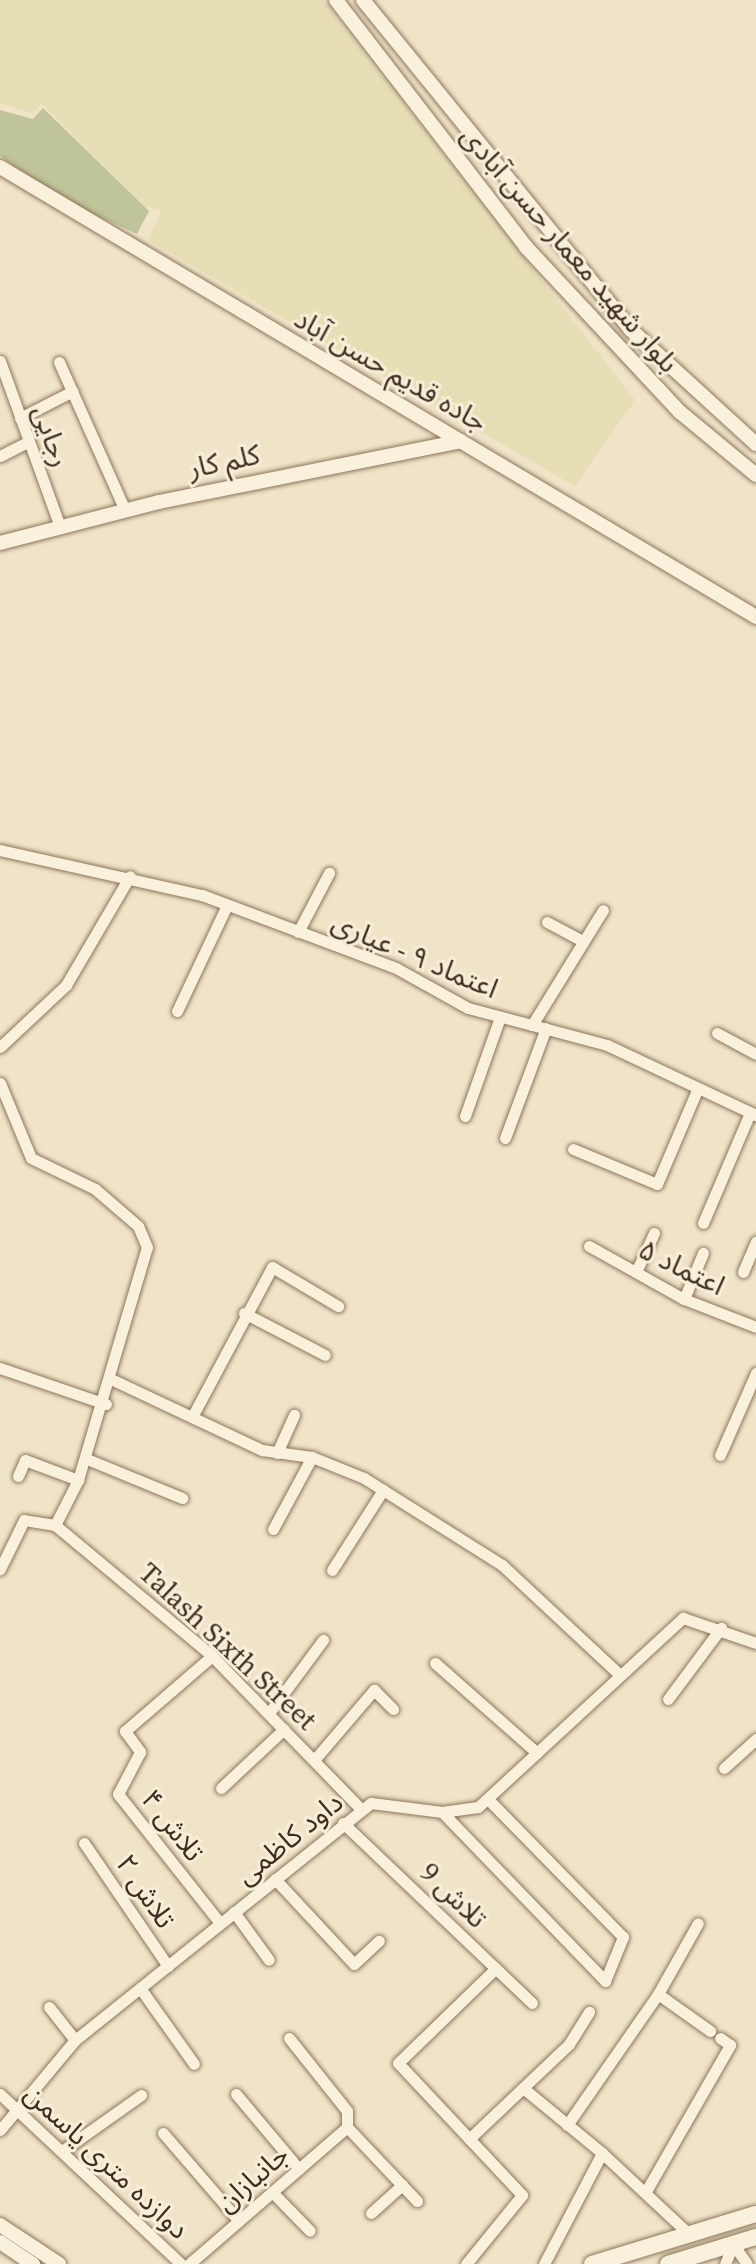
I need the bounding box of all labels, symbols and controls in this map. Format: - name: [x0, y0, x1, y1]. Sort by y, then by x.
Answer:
- street label: بلوار شهید معمار حسن آبادی: [454, 119, 686, 379]
- street label: جاده قدیم حسن آباد: [289, 301, 493, 439]
- street label: رجایی: [26, 401, 78, 471]
- street label: کلم کار: [185, 437, 263, 485]
- street label: اعتماد ۹ - عیاری: [327, 905, 503, 1005]
- street label: اعتماد ۵: [634, 1232, 730, 1302]
- street label: Talash Sixth Street: [133, 1555, 323, 1737]
- street label: تلاش ۴: [135, 1783, 211, 1867]
- street label: داود کاظمی: [229, 1785, 349, 1891]
- street label: تلاش ۲: [109, 1848, 183, 1934]
- street label: تلاش 9: [414, 1855, 494, 1935]
- street label: دوازده متری یاسمن: [18, 2076, 196, 2246]
- street label: جانبازان: [209, 2137, 295, 2219]

